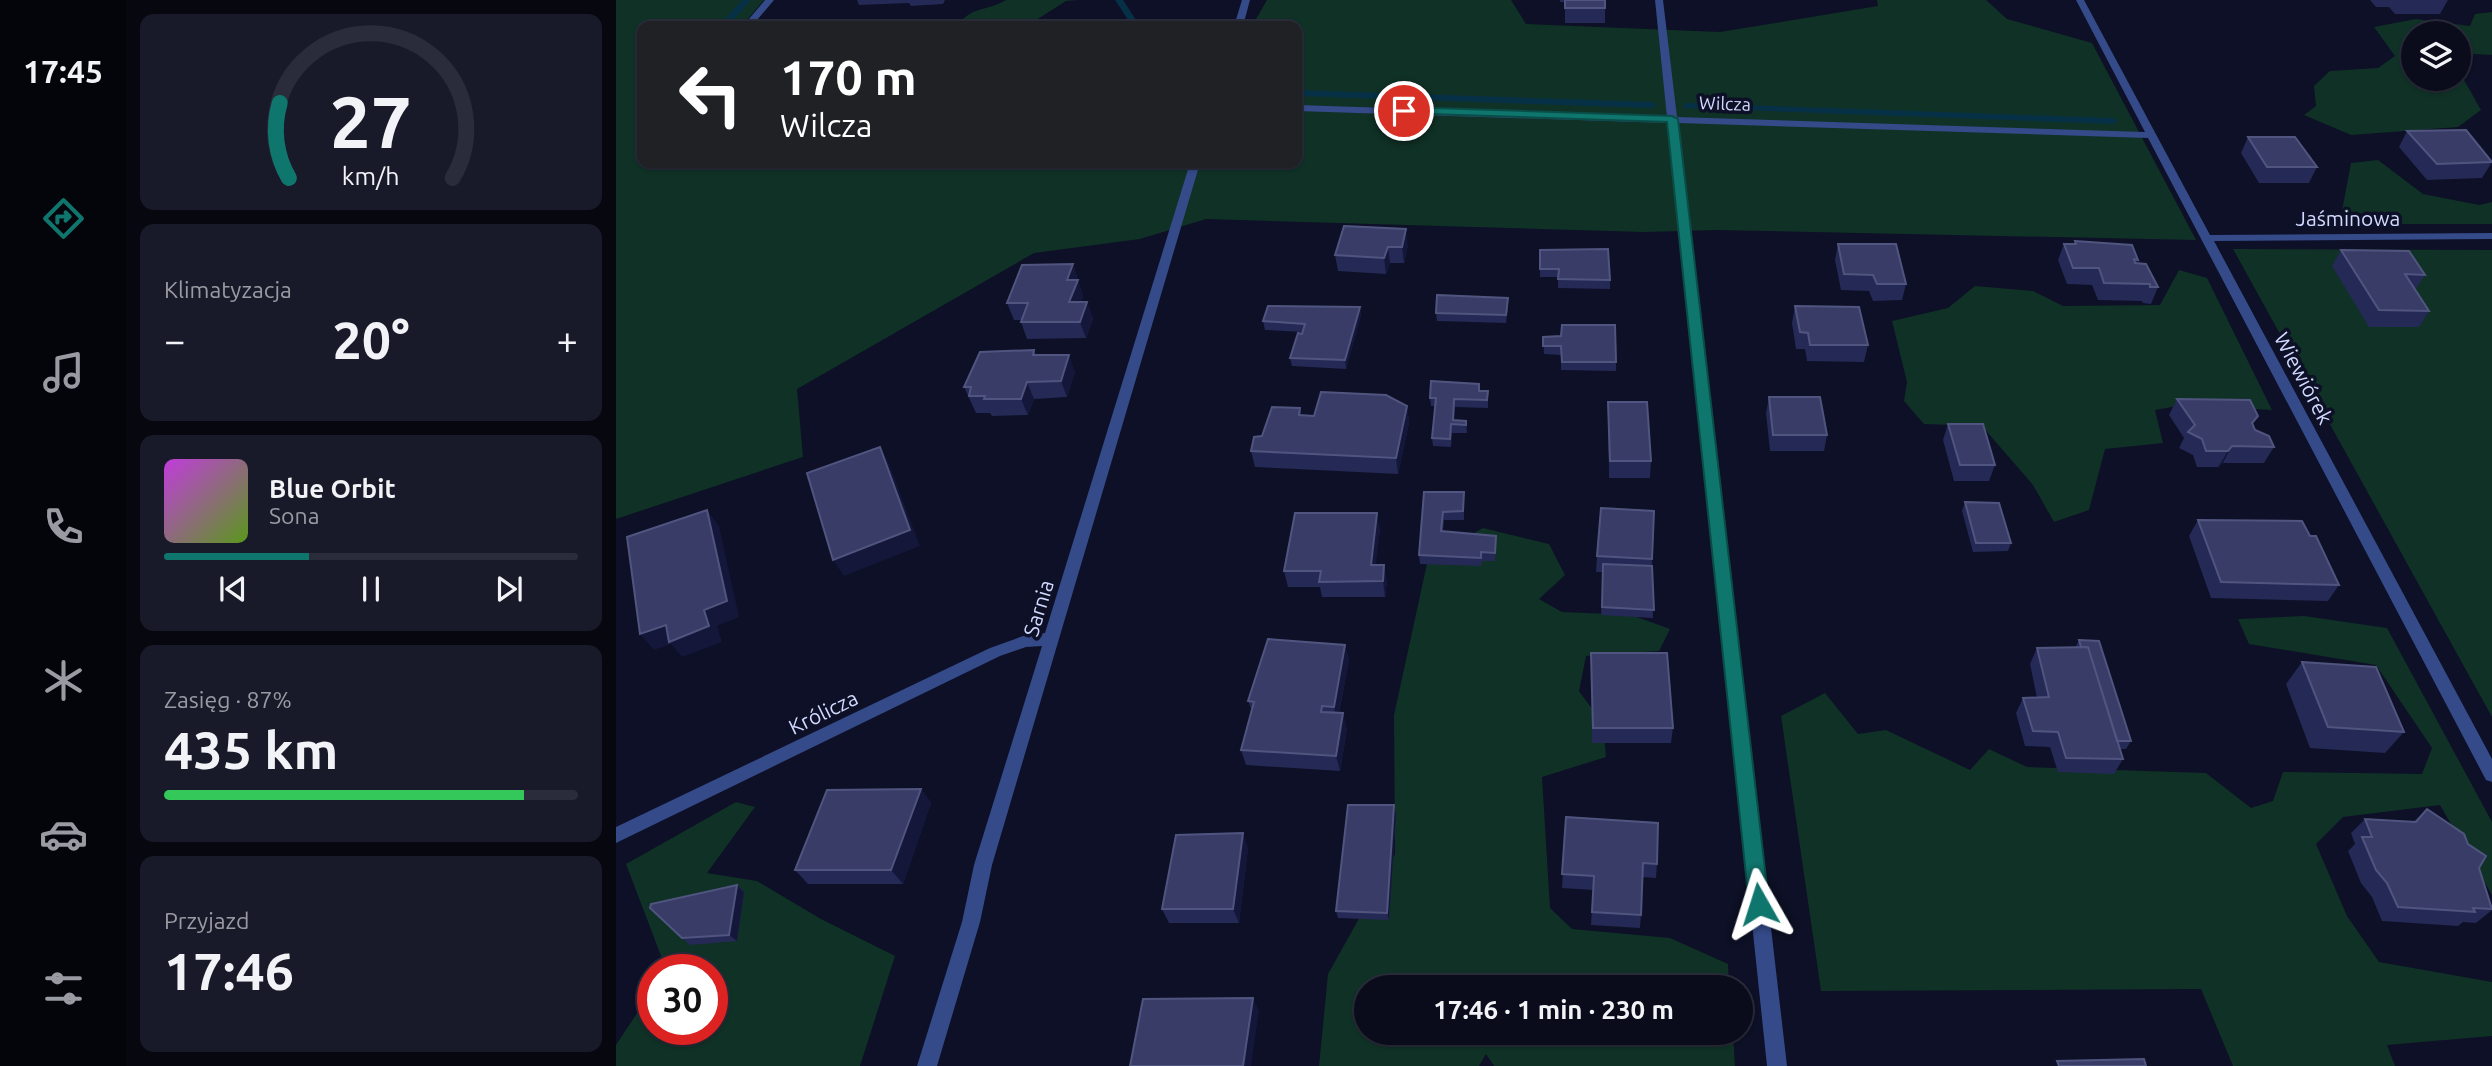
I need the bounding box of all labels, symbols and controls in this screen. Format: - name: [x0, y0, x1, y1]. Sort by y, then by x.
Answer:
- map controls: [2401, 21, 2471, 91]
- button: layers: [2401, 21, 2471, 91]
- icon: left: [665, 49, 756, 140]
- text: 170 m: [780, 49, 917, 104]
- text: 17:45: [23, 53, 103, 89]
- text: 27: [330, 81, 412, 163]
- pin: [1374, 81, 1434, 141]
- icon: arrive: [1385, 92, 1423, 130]
- street label: Wilcza: [1699, 92, 1751, 114]
- text: Wilcza: [780, 107, 872, 143]
- text: km/h: [342, 162, 400, 190]
- icon: directions: [39, 194, 88, 243]
- street label: Jaśminowa: [2296, 206, 2400, 230]
- text: Klimatyzacja: [164, 277, 292, 302]
- text: 20°: [332, 311, 410, 369]
- text: −: [164, 319, 185, 361]
- text: +: [557, 319, 578, 361]
- street label: Wiewiórek: [2270, 328, 2338, 428]
- icon: music: [39, 348, 88, 397]
- text: Blue Orbit: [269, 474, 396, 503]
- icon: phone: [39, 502, 88, 551]
- text: Sona: [269, 503, 319, 528]
- icon: previous: [214, 570, 252, 608]
- icon: pause: [352, 570, 390, 608]
- icon: next: [490, 570, 528, 608]
- street label: Sarnia: [1018, 577, 1058, 639]
- icon: climate: [39, 656, 88, 705]
- street label: Królicza: [785, 685, 861, 739]
- text: Zasięg · 87%: [164, 687, 292, 712]
- text: 435 km: [164, 721, 338, 779]
- icon: car: [39, 810, 88, 859]
- position arrow: [1722, 867, 1796, 941]
- text: Przyjazd: [164, 908, 249, 933]
- text: 17:46: [164, 942, 294, 1000]
- speed limit sign: 30: [637, 954, 728, 1045]
- icon: filters: [39, 964, 88, 1013]
- text: 17:46 · 1 min · 230 m: [1433, 995, 1674, 1024]

